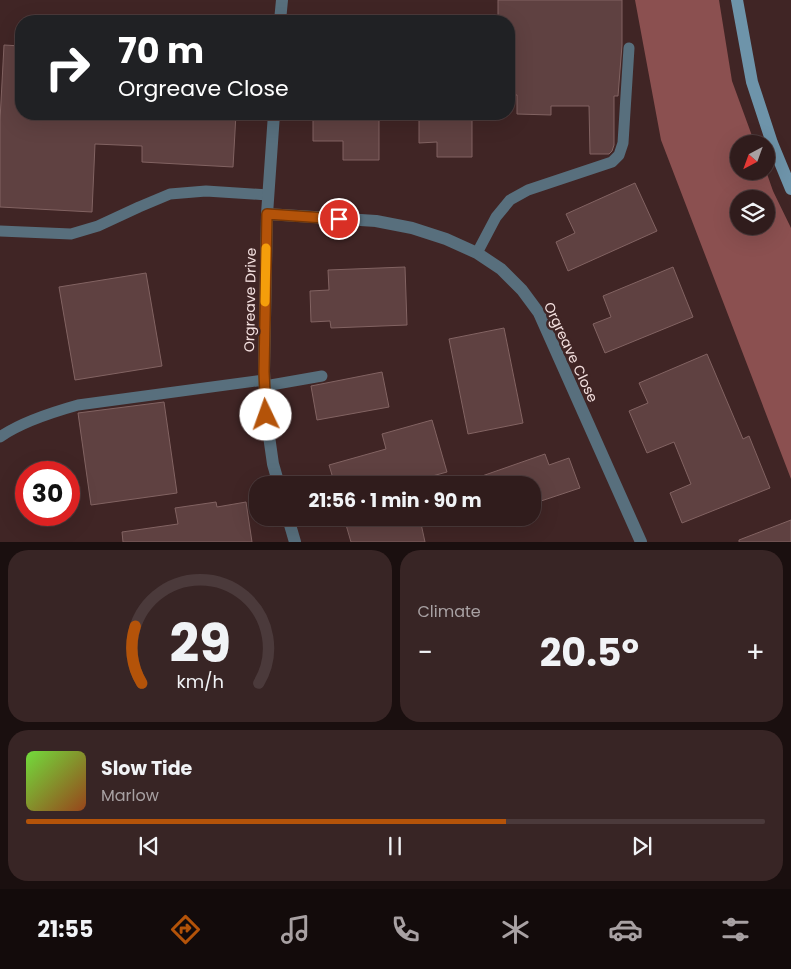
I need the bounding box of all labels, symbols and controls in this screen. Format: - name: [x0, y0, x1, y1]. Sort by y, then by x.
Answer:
- text: 70 m: [118, 26, 204, 75]
- icon: right: [35, 35, 100, 100]
- text: Orgreave Close: [118, 73, 289, 104]
- north arrow: [730, 135, 775, 180]
- map controls: [730, 135, 775, 235]
- button: layers: [730, 190, 775, 235]
- pin: [318, 198, 360, 240]
- icon: arrive: [325, 205, 353, 233]
- street label: Orgreave Drive: [239, 247, 261, 352]
- street label: Orgreave Close: [539, 299, 603, 406]
- position arrow: [239, 388, 291, 440]
- speed limit sign: 30: [15, 461, 80, 526]
- text: 21:56 · 1 min · 90 m: [308, 487, 482, 514]
- text: Climate: [418, 600, 481, 623]
- text: 29: [169, 607, 231, 680]
- text: 20.5°: [540, 626, 639, 679]
- text: −: [418, 633, 433, 672]
- text: +: [746, 633, 765, 672]
- text: km/h: [176, 669, 224, 694]
- text: Slow Tide: [101, 755, 192, 782]
- text: Marlow: [101, 784, 159, 807]
- icon: previous: [135, 832, 163, 860]
- icon: pause: [381, 832, 409, 860]
- icon: next: [628, 832, 656, 860]
- icon: directions: [168, 912, 203, 947]
- icon: music: [278, 912, 313, 947]
- icon: phone: [388, 912, 423, 947]
- icon: climate: [498, 912, 533, 947]
- icon: car: [608, 912, 643, 947]
- icon: filters: [718, 912, 753, 947]
- text: 21:55: [38, 914, 93, 945]

